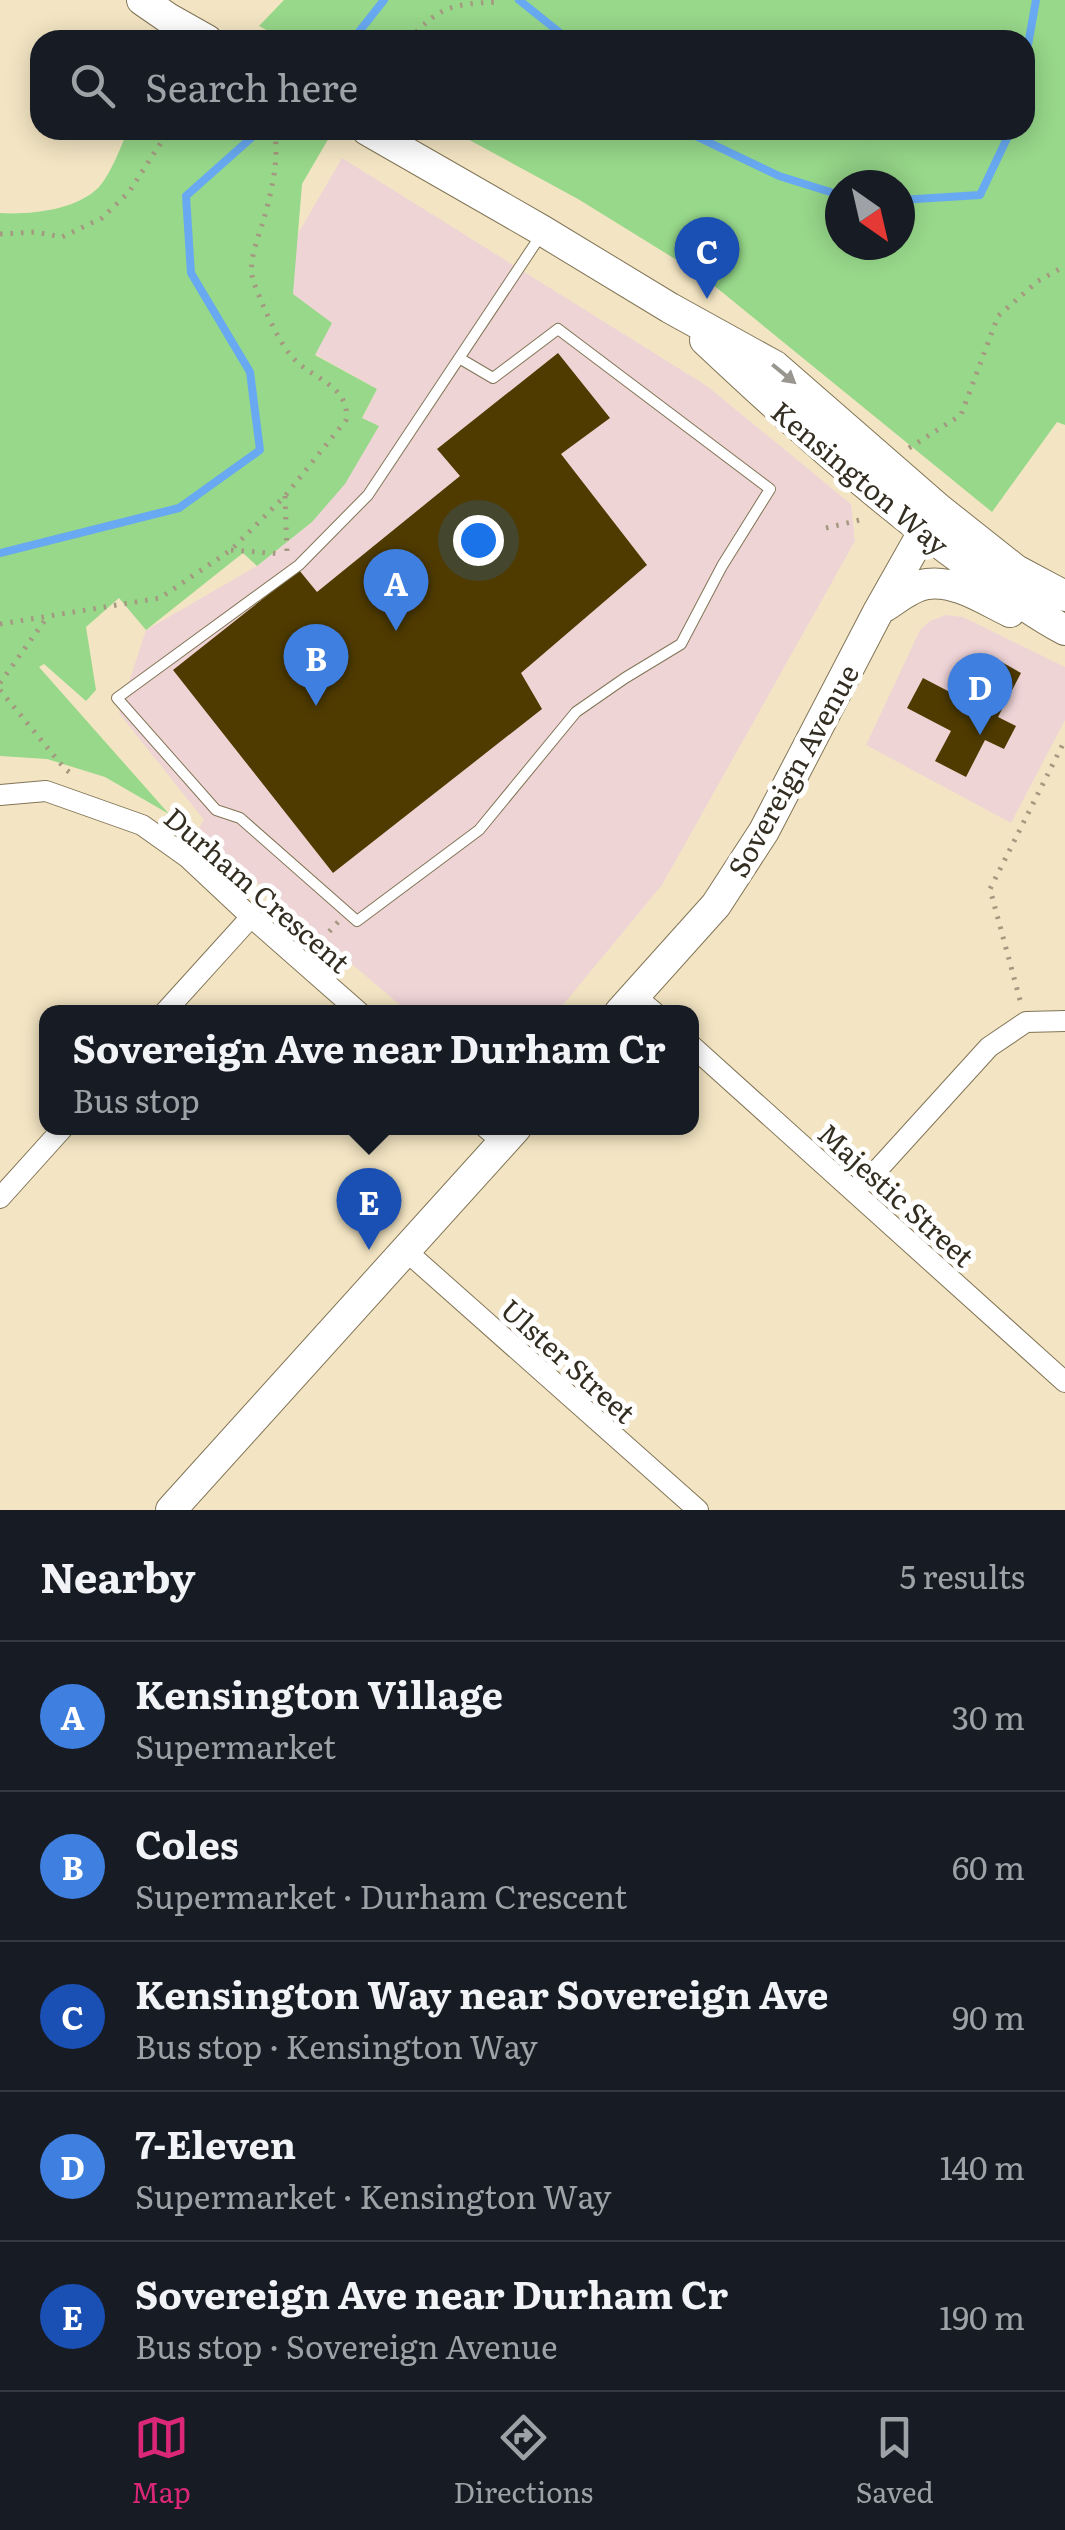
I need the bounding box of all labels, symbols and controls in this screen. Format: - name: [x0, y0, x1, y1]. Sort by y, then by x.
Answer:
- search box: [30, 30, 1035, 140]
- text: Search here: [145, 57, 358, 114]
- icon: search: [65, 58, 120, 113]
- north arrow: [825, 170, 915, 260]
- pin: C: [674, 216, 740, 299]
- one-way arrow: [771, 363, 796, 384]
- street label: Kensington Way: [763, 390, 960, 565]
- your location: [453, 515, 504, 566]
- pin: A: [364, 548, 428, 631]
- pin: B: [284, 624, 348, 706]
- pin: D: [948, 652, 1012, 735]
- street label: Sovereign Avenue: [716, 656, 868, 884]
- street label: Durham Crescent: [156, 796, 361, 982]
- popup: [39, 1005, 699, 1135]
- text: Sovereign Ave near Durham Cr: [72, 1018, 666, 1075]
- text: Bus stop: [72, 1075, 200, 1123]
- street label: Majestic Street: [810, 1112, 985, 1276]
- pin: E: [336, 1168, 402, 1250]
- street label: Ulster Street: [492, 1288, 646, 1433]
- text: Nearby: [40, 1544, 196, 1606]
- text: 5 results: [900, 1551, 1025, 1599]
- text: Kensington Village: [135, 1664, 503, 1721]
- text: A: [60, 1692, 85, 1740]
- text: 30 m: [952, 1692, 1025, 1740]
- text: Supermarket: [135, 1721, 336, 1769]
- text: Coles: [135, 1814, 239, 1871]
- text: B: [61, 1842, 84, 1890]
- text: 60 m: [952, 1842, 1025, 1890]
- text: Supermarket · Durham Crescent: [135, 1871, 627, 1919]
- text: Kensington Way near Sovereign Ave: [135, 1964, 829, 2021]
- text: C: [61, 1992, 84, 2040]
- text: 90 m: [952, 1992, 1025, 2040]
- text: Bus stop · Kensington Way: [135, 2021, 538, 2069]
- text: 7-Eleven: [135, 2114, 296, 2171]
- text: D: [60, 2142, 85, 2190]
- text: 140 m: [940, 2142, 1025, 2190]
- text: Supermarket · Kensington Way: [135, 2171, 611, 2219]
- text: Sovereign Ave near Durham Cr: [135, 2264, 728, 2321]
- text: E: [62, 2292, 83, 2340]
- text: 190 m: [939, 2292, 1025, 2340]
- text: Bus stop · Sovereign Avenue: [135, 2321, 558, 2369]
- tab: Map: [131, 2410, 191, 2512]
- tab: Directions: [453, 2410, 593, 2512]
- tab: Saved: [856, 2410, 934, 2512]

